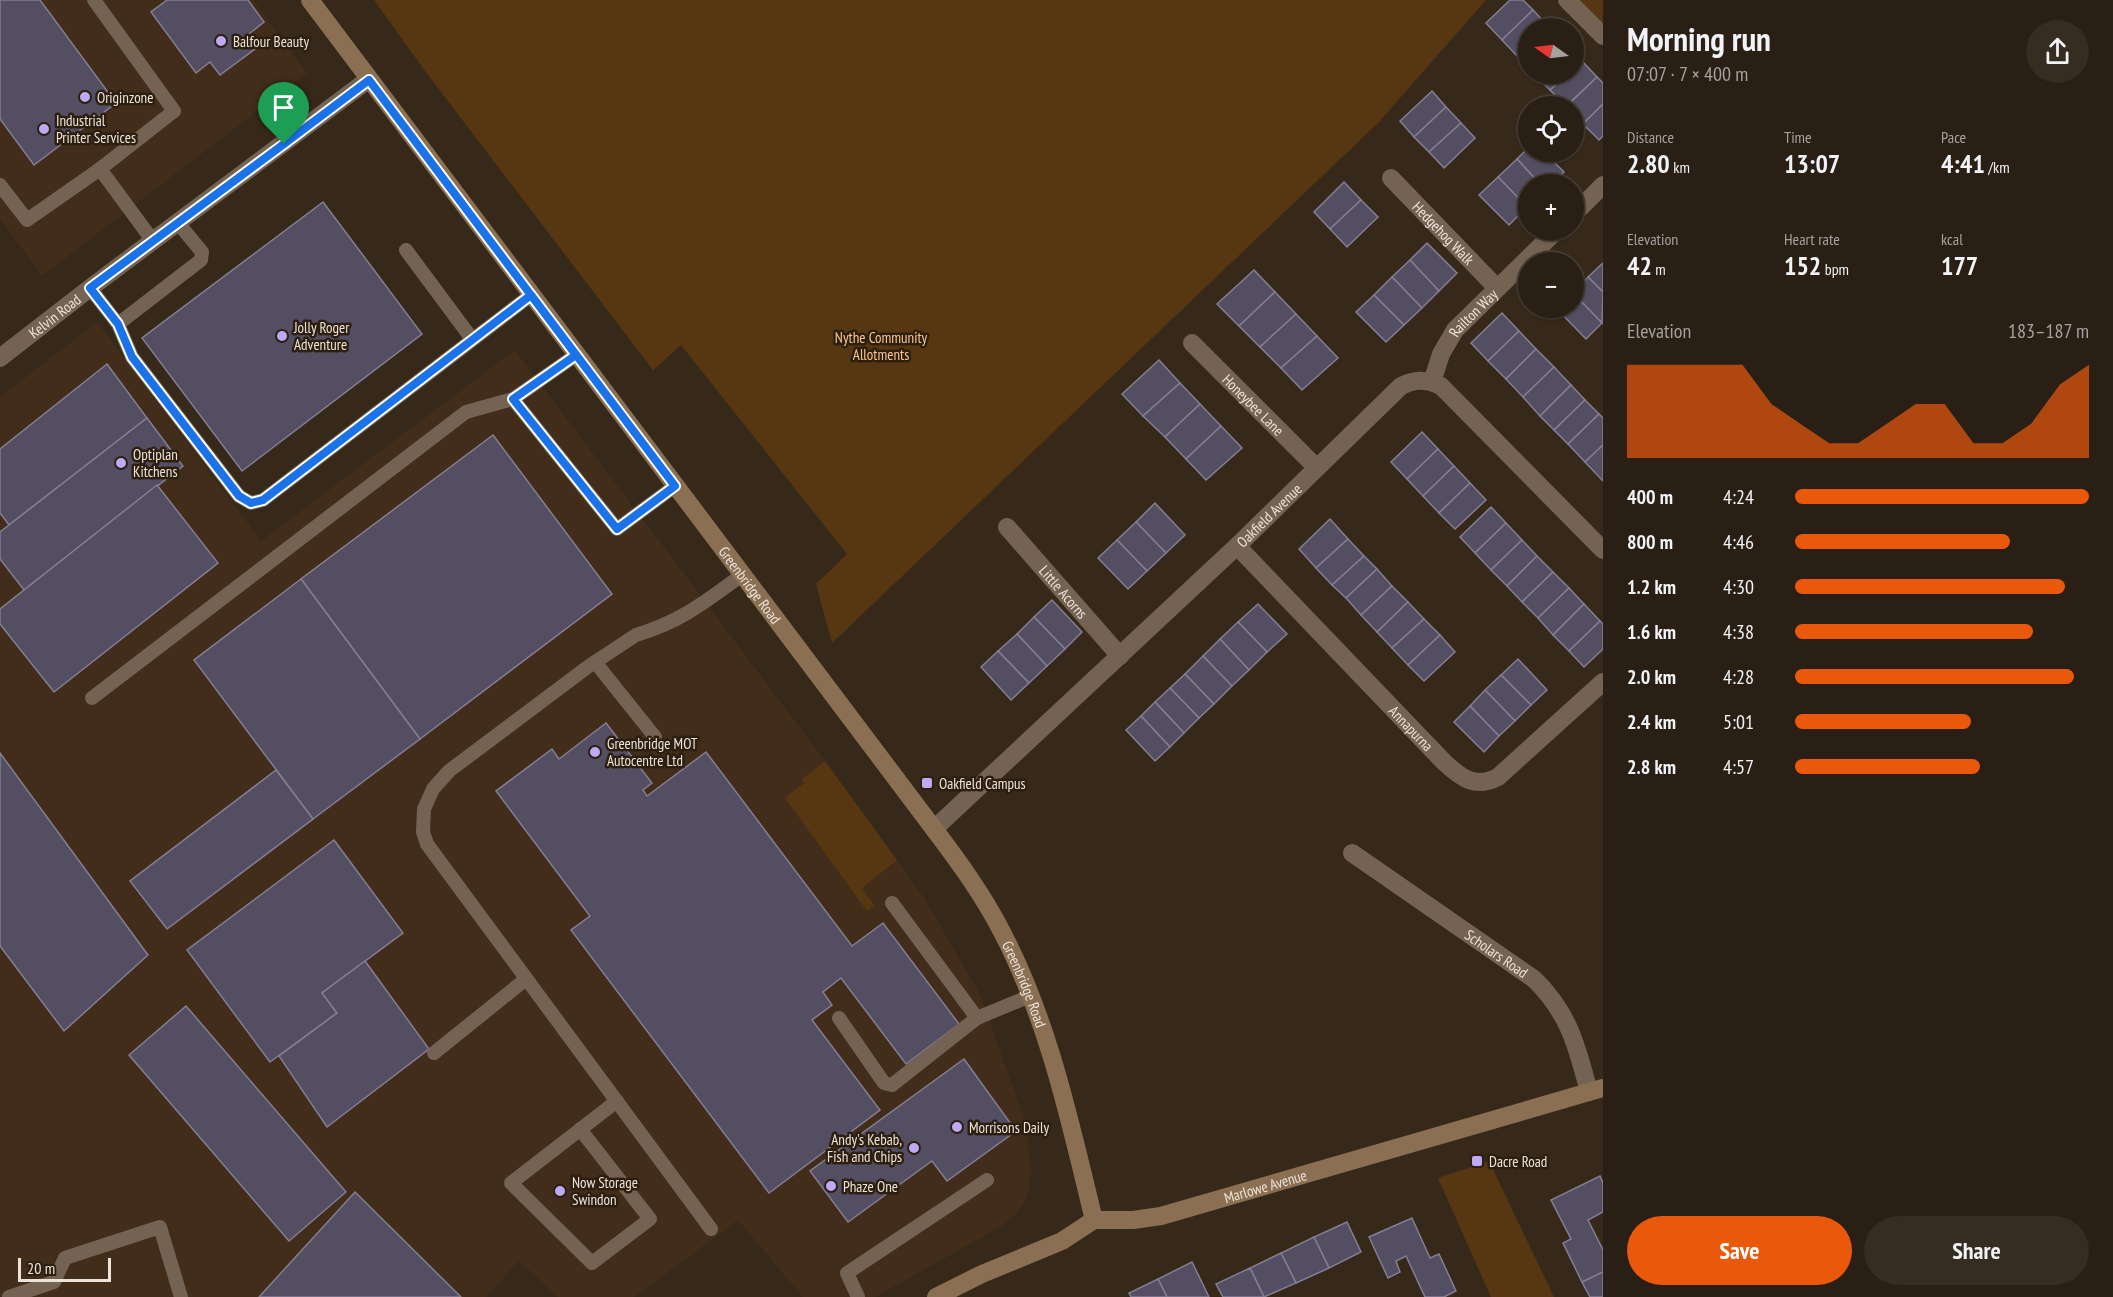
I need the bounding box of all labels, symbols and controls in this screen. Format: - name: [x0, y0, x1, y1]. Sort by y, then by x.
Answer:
- text: Morning run: [1627, 17, 1771, 60]
- north arrow: [1518, 18, 1584, 84]
- map controls: [1518, 18, 1584, 318]
- button: share: [2026, 20, 2089, 83]
- place label: Balfour Beauty: [233, 32, 309, 51]
- marker: Balfour Beauty: [214, 34, 228, 48]
- text: 07:07 · 7 × 400 m: [1627, 61, 1748, 87]
- pin: [258, 82, 309, 144]
- place label: Originzone: [97, 88, 153, 107]
- marker: Originzone: [78, 90, 92, 104]
- icon: arrive: [267, 91, 300, 124]
- button: locate: [1518, 96, 1584, 162]
- place label: Industrial Printer Services: [56, 111, 136, 147]
- marker: Industrial Printer Services: [37, 122, 51, 136]
- text: Distance: [1627, 127, 1674, 147]
- text: Time: [1784, 127, 1812, 147]
- text: Pace: [1941, 127, 1966, 147]
- text: 2.80: [1627, 147, 1670, 180]
- text: 13:07: [1784, 147, 1840, 180]
- text: 4:41: [1941, 147, 1985, 180]
- text: km: [1670, 157, 1690, 177]
- text: /km: [1985, 157, 2010, 177]
- button: +: [1518, 174, 1584, 240]
- street label: Hedgehog Walk: [1409, 197, 1479, 269]
- text: Elevation: [1627, 229, 1678, 249]
- text: Heart rate: [1784, 229, 1840, 249]
- text: kcal: [1941, 229, 1963, 249]
- text: 42: [1627, 249, 1652, 282]
- text: 152: [1784, 249, 1821, 282]
- text: 177: [1941, 249, 1978, 282]
- button: −: [1518, 252, 1584, 318]
- text: m: [1652, 259, 1666, 279]
- text: bpm: [1821, 259, 1849, 279]
- street label: Railton Way: [1444, 284, 1501, 340]
- street label: Kelvin Road: [25, 289, 84, 342]
- place label: Jolly Roger Adventure: [293, 318, 350, 354]
- text: Elevation: [1627, 318, 1691, 344]
- text: 183–187 m: [2008, 318, 2089, 344]
- park label: Nythe Community Allotments: [835, 328, 928, 364]
- marker: Jolly Roger Adventure: [275, 329, 289, 343]
- street label: Honeybee Lane: [1219, 370, 1288, 439]
- place label: Optiplan Kitchens: [133, 445, 178, 481]
- marker: Optiplan Kitchens: [114, 456, 128, 470]
- street label: Oakfield Avenue: [1232, 479, 1305, 551]
- text: 400 m: [1627, 484, 1673, 510]
- text: 4:24: [1723, 484, 1754, 510]
- text: 800 m: [1627, 529, 1673, 555]
- text: 4:46: [1723, 529, 1754, 555]
- street label: Greenbridge Road: [715, 542, 786, 627]
- street label: Little Acorns: [1035, 561, 1092, 622]
- text: 1.2 km: [1627, 574, 1676, 600]
- text: 4:30: [1723, 574, 1754, 600]
- text: 1.6 km: [1627, 619, 1676, 645]
- text: 4:38: [1723, 619, 1754, 645]
- text: 2.0 km: [1627, 664, 1676, 690]
- text: 4:28: [1723, 664, 1754, 690]
- street label: Annapurna: [1385, 701, 1438, 755]
- text: 2.4 km: [1627, 709, 1676, 735]
- text: 5:01: [1723, 709, 1754, 735]
- place label: Greenbridge MOT Autocentre Ltd: [607, 734, 698, 770]
- marker: Greenbridge MOT Autocentre Ltd: [588, 745, 602, 759]
- text: 2.8 km: [1627, 754, 1676, 780]
- text: 4:57: [1723, 754, 1754, 780]
- place label: Oakfield Campus: [939, 774, 1026, 793]
- marker: Oakfield Campus: [920, 776, 934, 790]
- street label: Scholars Road: [1462, 925, 1532, 982]
- street label: Greenbridge Road: [998, 937, 1051, 1030]
- place label: Morrisons Daily: [969, 1118, 1050, 1137]
- marker: Morrisons Daily: [950, 1120, 964, 1134]
- place label: Andy's Kebab, Fish and Chips: [827, 1130, 902, 1166]
- marker: Andy's Kebab, Fish and Chips: [907, 1141, 921, 1155]
- place label: Dacre Road: [1489, 1152, 1547, 1171]
- marker: Dacre Road: [1470, 1154, 1484, 1168]
- street label: Marlowe Avenue: [1222, 1165, 1309, 1207]
- place label: Now Storage Swindon: [572, 1173, 638, 1209]
- place label: Phaze One: [843, 1177, 898, 1196]
- marker: Phaze One: [824, 1179, 838, 1193]
- marker: Now Storage Swindon: [553, 1184, 567, 1198]
- button: Save: [1627, 1216, 1852, 1285]
- button: Share: [1864, 1216, 2089, 1285]
- scale bar: [18, 1255, 111, 1282]
- text: 20 m: [27, 1258, 55, 1278]

